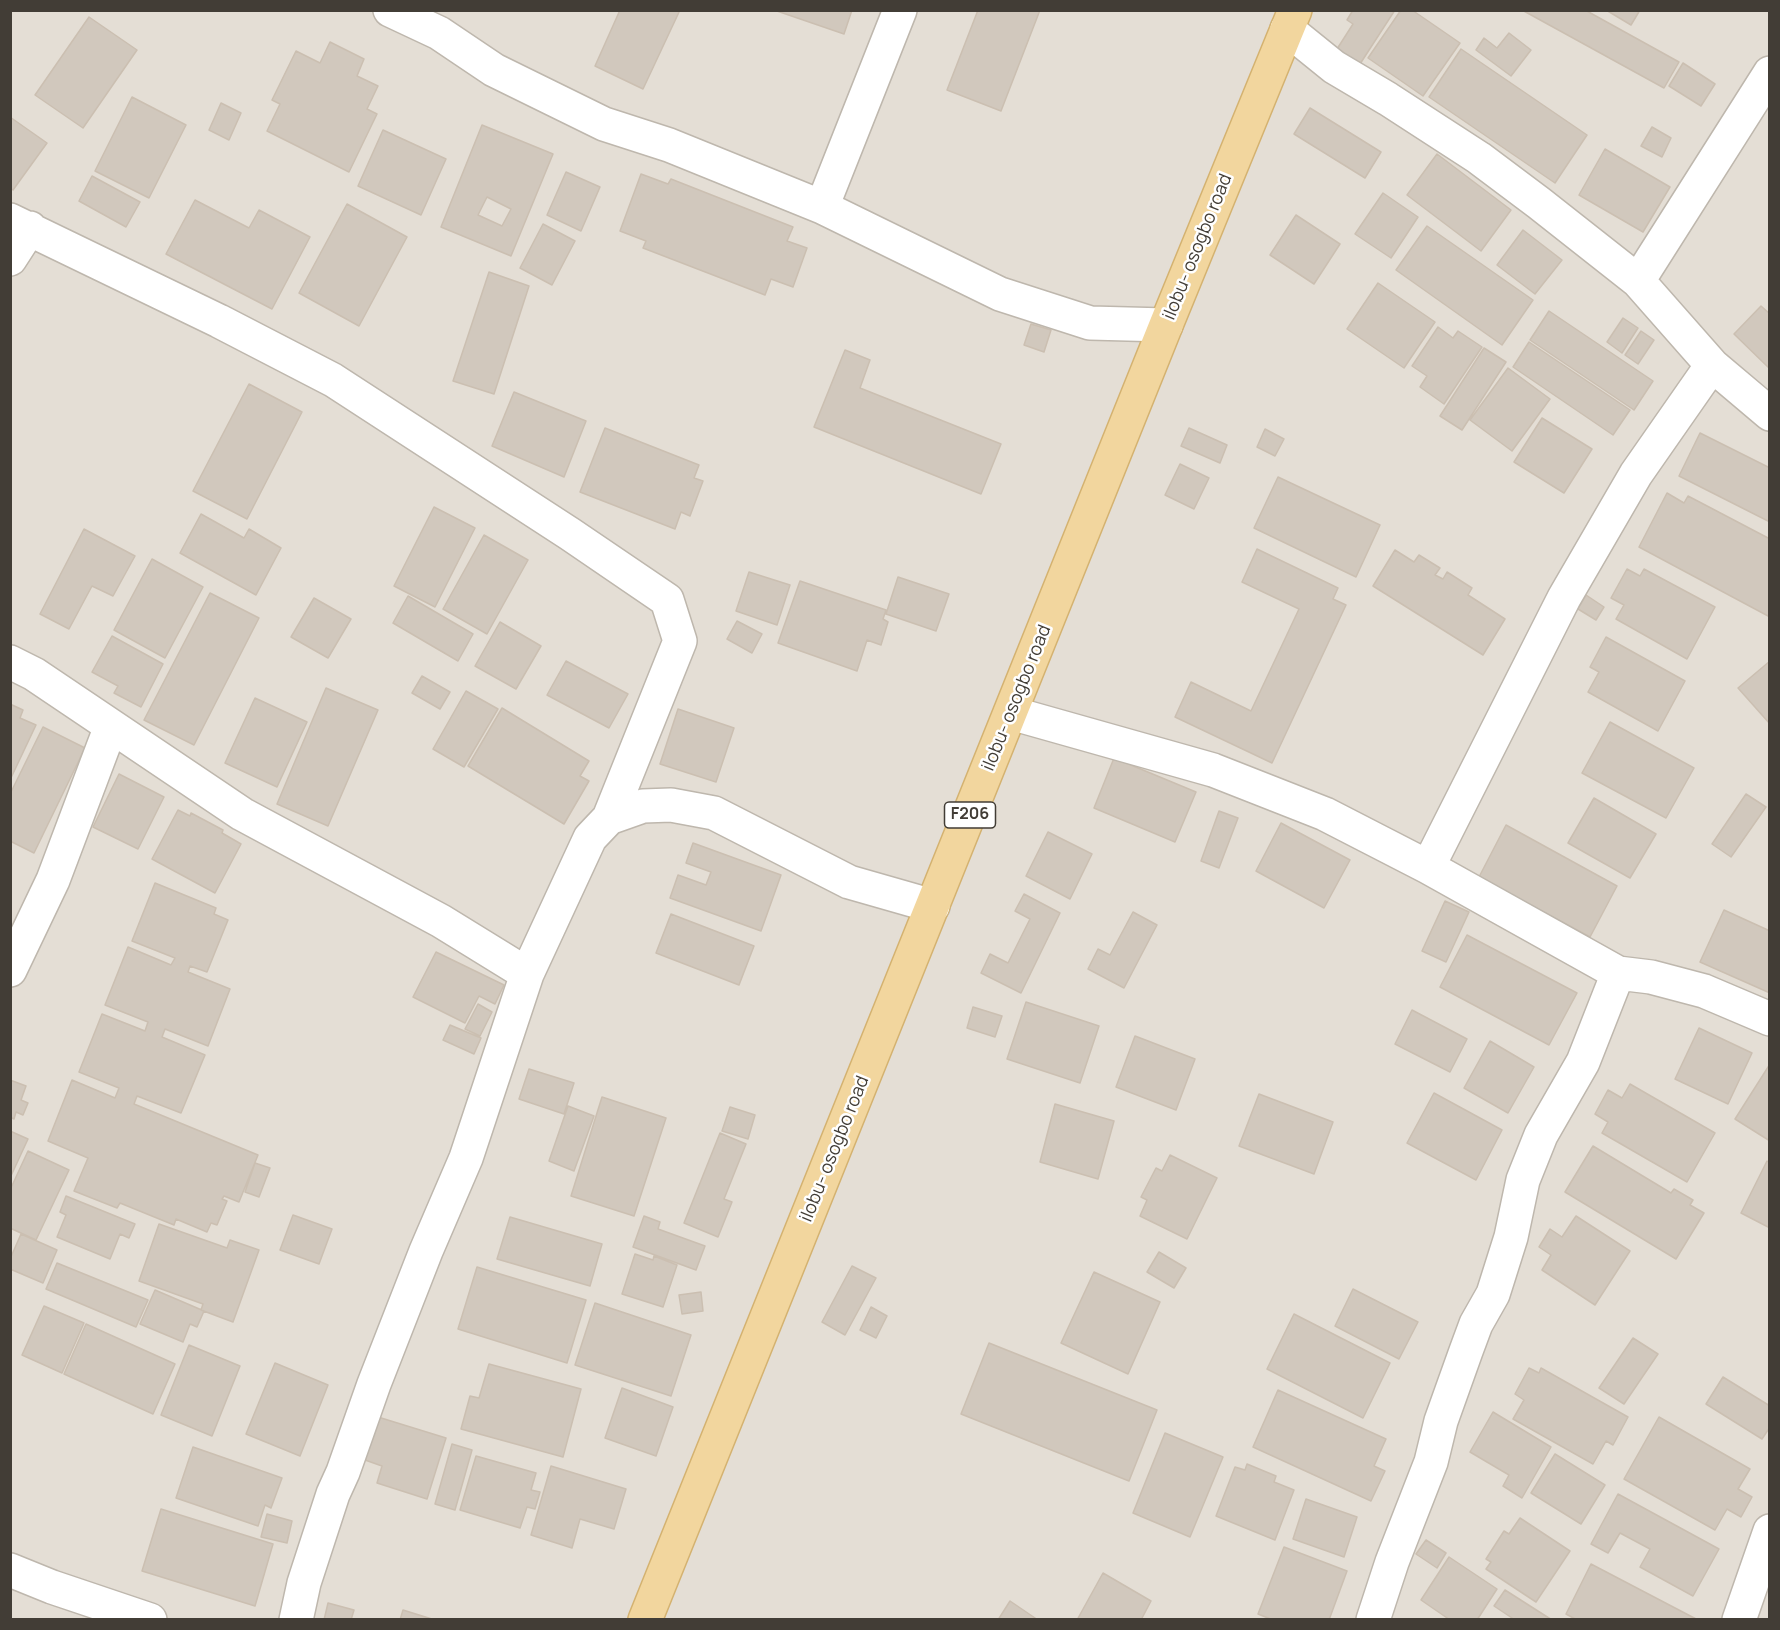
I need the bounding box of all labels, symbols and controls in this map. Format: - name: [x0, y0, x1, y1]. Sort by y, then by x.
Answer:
- street label: ilobu- osogbo road: [1159, 171, 1237, 323]
- street label: ilobu- osogbo road: [978, 622, 1056, 774]
- road number: F206: [944, 802, 996, 828]
- street label: ilobu- osogbo road: [796, 1073, 874, 1225]

